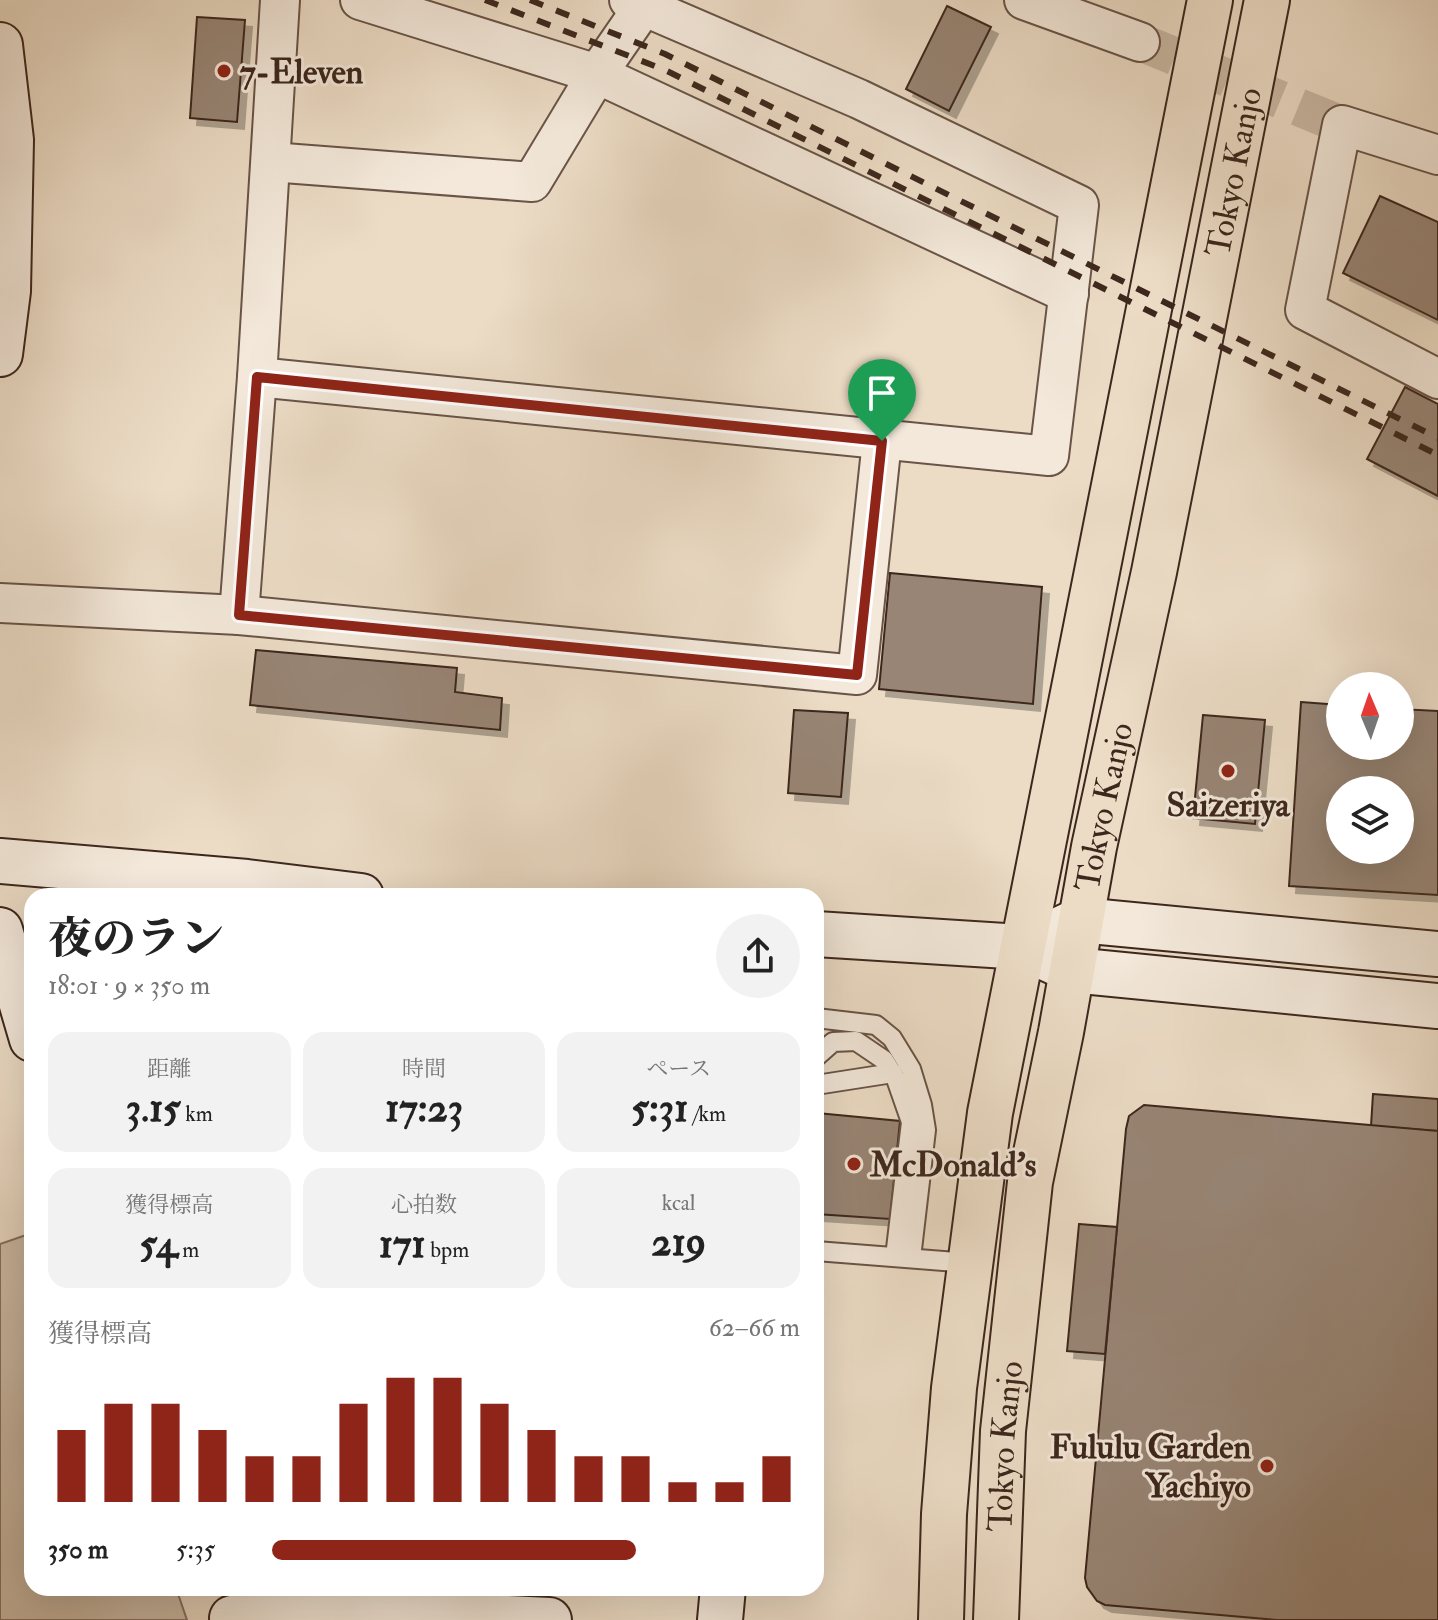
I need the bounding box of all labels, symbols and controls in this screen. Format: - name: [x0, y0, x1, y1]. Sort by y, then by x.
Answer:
- place label: 7-Eleven: [240, 51, 364, 94]
- marker: 7-Eleven: [215, 62, 233, 80]
- street label: Tokyo Kanjo: [1197, 84, 1272, 260]
- pin: [848, 359, 916, 441]
- icon: arrive: [860, 371, 904, 415]
- north arrow: [1326, 672, 1414, 760]
- map controls: [1326, 672, 1414, 864]
- street label: Tokyo Kanjo: [1067, 719, 1144, 895]
- marker: Saizeriya: [1219, 762, 1237, 780]
- button: layers: [1326, 776, 1414, 864]
- place label: Saizeriya: [1166, 784, 1291, 827]
- text: 夜のラン: [48, 912, 224, 967]
- button: share: [716, 914, 800, 998]
- text: 18:01 · 9 × 350 m: [48, 970, 210, 1002]
- text: 距離: [147, 1055, 191, 1083]
- text: 時間: [402, 1055, 446, 1083]
- text: ペース: [646, 1055, 711, 1083]
- text: 3.15: [126, 1083, 181, 1134]
- text: 17:23: [385, 1083, 463, 1134]
- text: 5:31: [631, 1083, 688, 1134]
- text: km: [181, 1100, 213, 1128]
- text: /km: [688, 1100, 726, 1128]
- place label: McDonald's: [869, 1144, 1037, 1187]
- marker: McDonald's: [845, 1155, 863, 1173]
- text: kcal: [662, 1189, 696, 1217]
- text: 獲得標高: [125, 1191, 213, 1219]
- text: 心拍数: [391, 1191, 457, 1219]
- text: 219: [651, 1217, 706, 1268]
- text: 54: [139, 1219, 178, 1270]
- text: 171: [379, 1219, 426, 1270]
- text: m: [178, 1236, 199, 1264]
- text: bpm: [426, 1236, 469, 1264]
- text: 62–66 m: [709, 1312, 800, 1344]
- text: 獲得標高: [48, 1318, 152, 1350]
- street label: Tokyo Kanjo: [979, 1359, 1033, 1532]
- place label: Fululu Garden Yachiyo: [1050, 1426, 1251, 1508]
- marker: Fululu Garden Yachiyo: [1258, 1457, 1276, 1475]
- text: 350 m: [48, 1534, 108, 1566]
- text: 5:35: [176, 1534, 215, 1566]

